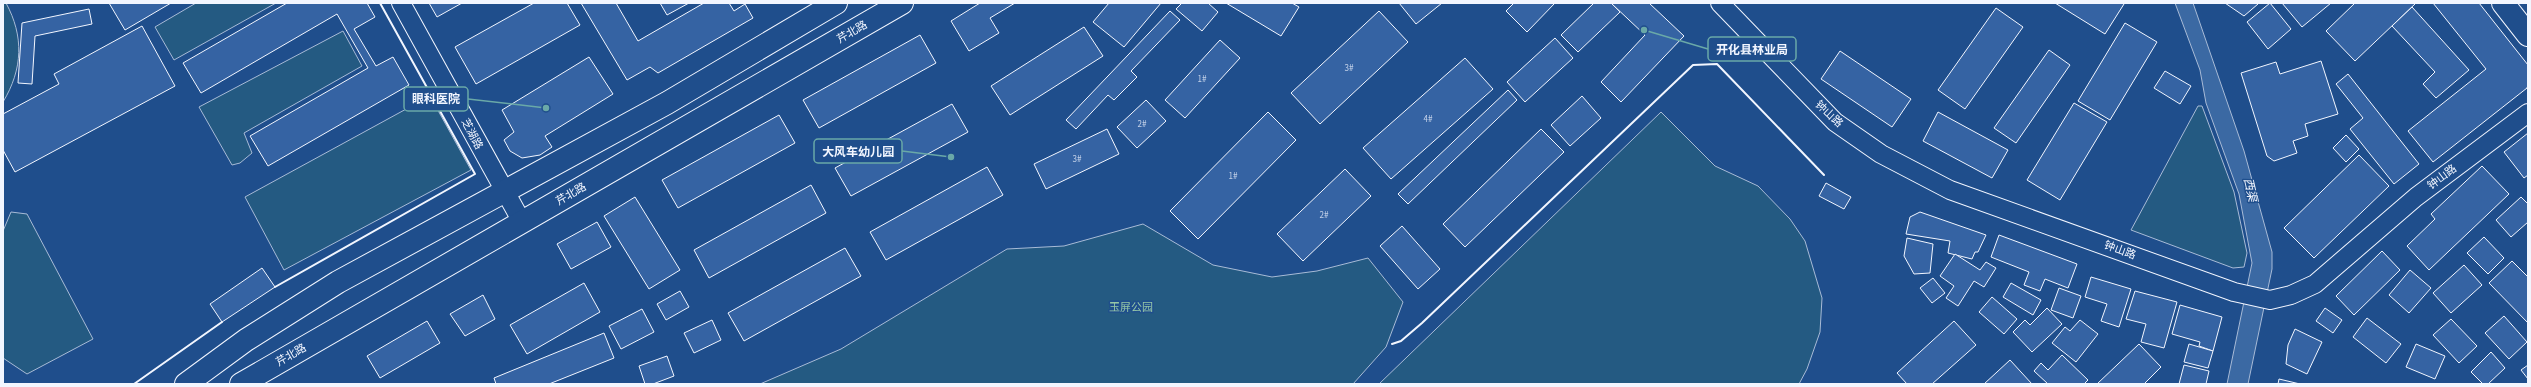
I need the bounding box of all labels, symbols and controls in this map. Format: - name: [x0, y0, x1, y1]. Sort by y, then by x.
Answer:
- street label: 芹北路: [834, 17, 870, 47]
- callout: 开化县林业局: [1708, 37, 1796, 61]
- text: 开化县林业局: [1716, 42, 1788, 59]
- house number: 3#: [1345, 62, 1354, 75]
- house number: 1#: [1198, 73, 1207, 86]
- callout: 眼科医院: [404, 87, 468, 111]
- text: 眼科医院: [412, 91, 460, 108]
- street label: 钟山路: [1812, 97, 1846, 131]
- house number: 4#: [1424, 113, 1433, 126]
- street label: 芝湖路: [458, 116, 486, 152]
- house number: 2#: [1138, 118, 1147, 131]
- callout: 大风车幼儿园: [814, 139, 902, 163]
- text: 大风车幼儿园: [822, 144, 894, 161]
- house number: 3#: [1073, 153, 1082, 166]
- street label: 钟山路: [2424, 161, 2460, 193]
- house number: 1#: [1229, 170, 1238, 183]
- water label: 西渠: [2239, 176, 2261, 206]
- street label: 芹北路: [553, 179, 589, 209]
- house number: 2#: [1320, 209, 1329, 222]
- street label: 钟山路: [2102, 237, 2138, 263]
- park label: 玉屏公园: [1109, 300, 1153, 315]
- street label: 芹北路: [273, 340, 309, 370]

